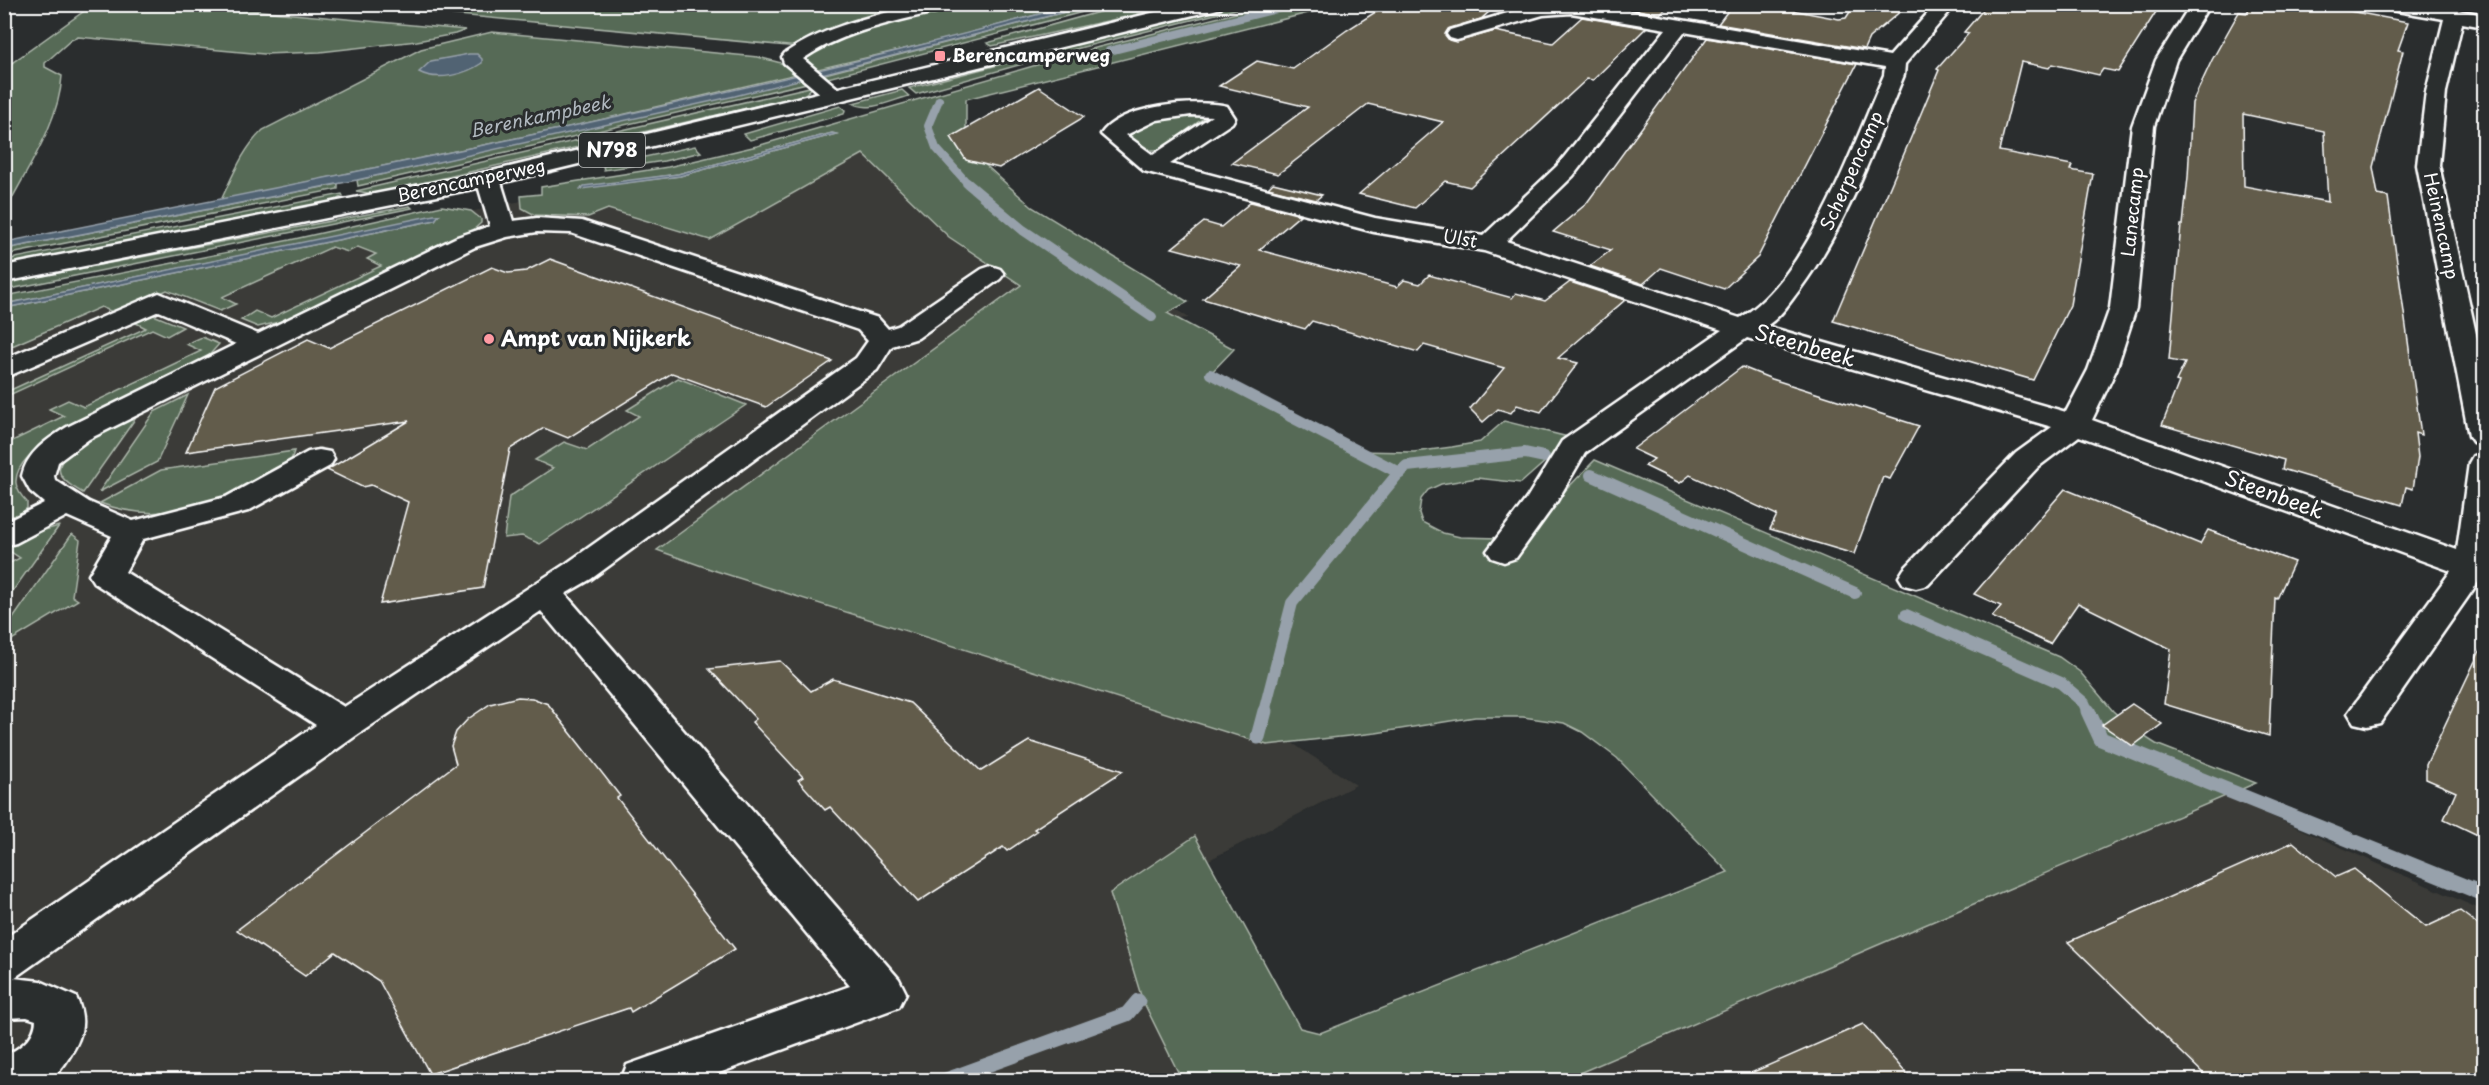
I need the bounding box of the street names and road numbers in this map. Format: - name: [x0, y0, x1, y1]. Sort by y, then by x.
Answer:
- street label: Scherpencamp: [1812, 106, 1889, 234]
- road number: N798: [579, 133, 645, 167]
- street label: Berencamperweg: [394, 151, 548, 208]
- street label: Lanecamp: [2113, 166, 2150, 258]
- street label: Heinencamp: [2418, 170, 2467, 282]
- street label: Ulst: [1441, 221, 1480, 254]
- street label: Steenbeek: [1751, 314, 1860, 374]
- street label: Steenbeek: [2221, 460, 2329, 526]

